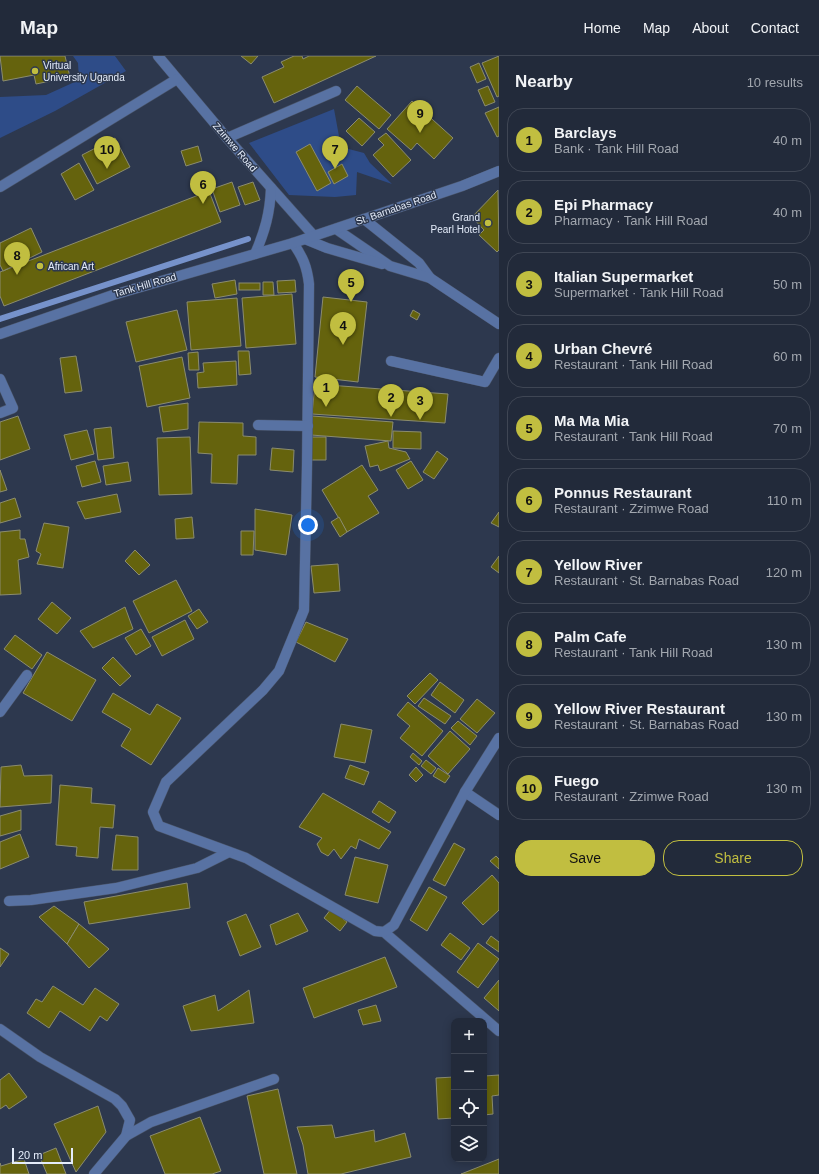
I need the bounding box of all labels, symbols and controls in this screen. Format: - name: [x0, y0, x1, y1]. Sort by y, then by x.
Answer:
- text: Map: [20, 17, 58, 38]
- text: Home: [584, 20, 621, 36]
- text: Map: [643, 20, 670, 36]
- text: About: [692, 20, 729, 36]
- text: Contact: [751, 20, 799, 36]
- place label: Virtual University Uganda: [43, 60, 125, 83]
- marker: Virtual University Uganda: [30, 66, 40, 76]
- text: Nearby: [515, 72, 573, 91]
- text: 10 results: [747, 75, 803, 90]
- pin: 9: [407, 100, 433, 133]
- street label: Zzimwe Road: [211, 120, 259, 174]
- text: Barclays: [554, 124, 617, 141]
- text: 1: [525, 133, 533, 148]
- text: 40 m: [773, 133, 802, 148]
- pin: 10: [94, 136, 120, 169]
- pin: 7: [322, 136, 348, 169]
- text: Bank · Tank Hill Road: [554, 141, 679, 156]
- pin: 6: [190, 171, 216, 204]
- street label: St. Barnabas Road: [354, 189, 438, 227]
- text: Epi Pharmacy: [554, 196, 653, 213]
- text: 2: [525, 205, 533, 220]
- text: 40 m: [773, 205, 802, 220]
- place label: Grand Pearl Hotel: [431, 212, 480, 235]
- text: Pharmacy · Tank Hill Road: [554, 213, 708, 228]
- marker: Grand Pearl Hotel: [483, 218, 493, 228]
- pin: 8: [4, 242, 30, 275]
- marker: African Art: [35, 261, 45, 271]
- place label: African Art: [48, 261, 94, 272]
- text: Italian Supermarket: [554, 268, 693, 285]
- pin: 5: [338, 269, 364, 302]
- street label: Tank Hill Road: [112, 271, 178, 299]
- text: 3: [525, 277, 533, 292]
- text: 50 m: [773, 277, 802, 292]
- text: Supermarket · Tank Hill Road: [554, 285, 724, 300]
- pin: 4: [330, 312, 356, 345]
- text: Urban Chevré: [554, 340, 652, 357]
- text: 4: [525, 349, 533, 364]
- text: 60 m: [773, 349, 802, 364]
- text: Restaurant · Tank Hill Road: [554, 357, 713, 372]
- pin: 1: [313, 374, 339, 407]
- pin: 2: [378, 384, 404, 417]
- pin: 3: [407, 387, 433, 420]
- text: Ma Ma Mia: [554, 412, 629, 429]
- text: 5: [525, 421, 533, 436]
- text: 70 m: [773, 421, 802, 436]
- text: Restaurant · Tank Hill Road: [554, 429, 713, 444]
- text: Ponnus Restaurant: [554, 484, 692, 501]
- text: 6: [525, 493, 533, 508]
- text: 110 m: [767, 493, 802, 508]
- text: Restaurant · Zzimwe Road: [554, 501, 709, 516]
- your location: [298, 515, 318, 535]
- text: Yellow River: [554, 556, 642, 573]
- text: 7: [525, 565, 533, 580]
- text: 120 m: [766, 565, 802, 580]
- text: Restaurant · St. Barnabas Road: [554, 573, 739, 588]
- text: Palm Cafe: [554, 628, 627, 645]
- text: 8: [525, 637, 533, 652]
- text: 130 m: [766, 637, 802, 652]
- text: Restaurant · Tank Hill Road: [554, 645, 713, 660]
- text: Yellow River Restaurant: [554, 700, 725, 717]
- text: 9: [525, 709, 533, 724]
- text: 130 m: [766, 709, 802, 724]
- text: Restaurant · St. Barnabas Road: [554, 717, 739, 732]
- text: Fuego: [554, 772, 599, 789]
- text: 10: [522, 781, 536, 796]
- text: 130 m: [766, 781, 802, 796]
- text: Restaurant · Zzimwe Road: [554, 789, 709, 804]
- button: Save: [515, 840, 655, 876]
- button: Share: [663, 840, 803, 876]
- map controls: [451, 1018, 487, 1162]
- button: +: [451, 1018, 487, 1054]
- button: −: [451, 1054, 487, 1090]
- button: locate: [451, 1090, 487, 1126]
- button: layers: [451, 1126, 487, 1162]
- scale bar: [12, 1146, 73, 1165]
- text: 20 m: [18, 1149, 42, 1161]

